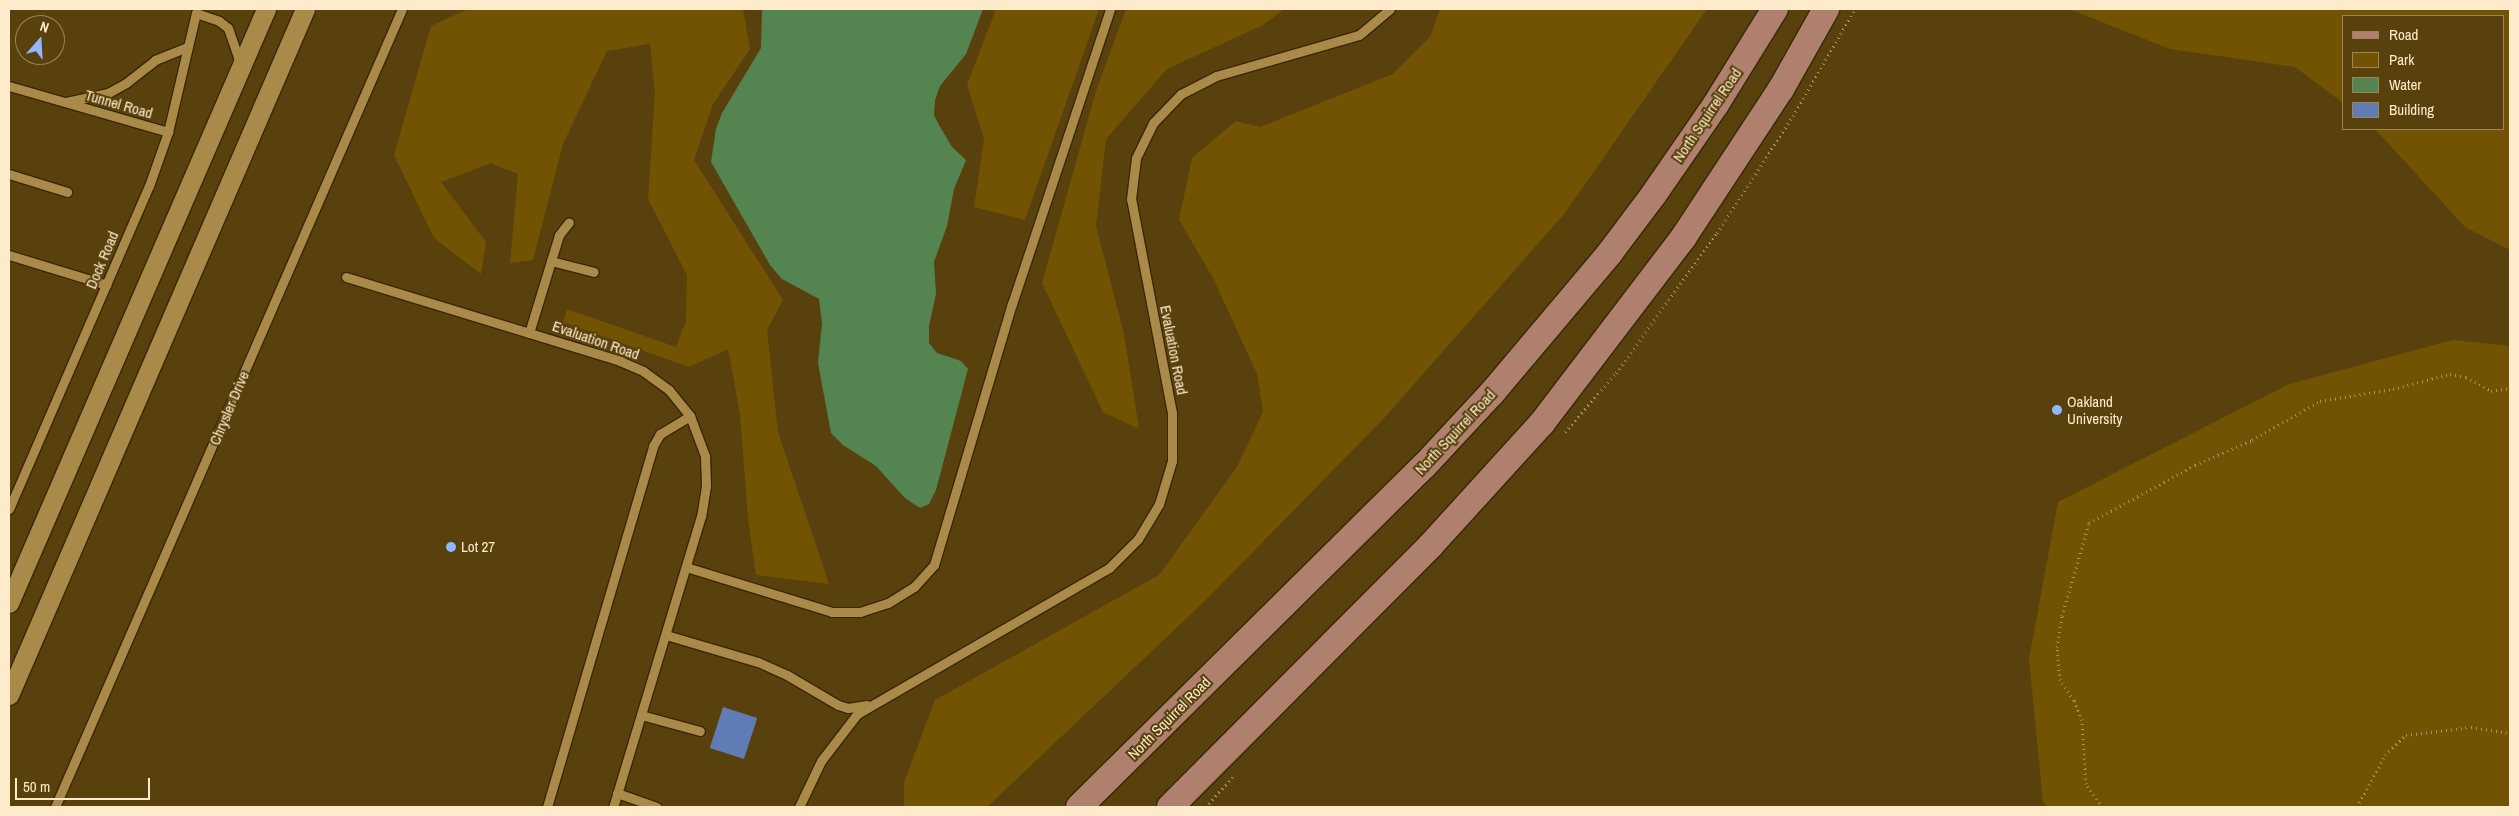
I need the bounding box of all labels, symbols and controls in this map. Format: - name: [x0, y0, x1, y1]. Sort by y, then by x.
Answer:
- north arrow: [15, 15, 65, 65]
- legend: [2342, 15, 2504, 130]
- text: N: [38, 17, 51, 37]
- text: Road: [2389, 24, 2418, 45]
- text: Park: [2389, 49, 2414, 70]
- street label: North Squirrel Road: [1669, 65, 1745, 165]
- text: Water: [2389, 74, 2421, 95]
- street label: Tunnel Road: [83, 86, 155, 122]
- text: Building: [2389, 99, 2434, 120]
- street label: Dock Road: [82, 228, 122, 292]
- street label: Evaluation Road: [1156, 304, 1192, 396]
- street label: Evaluation Road: [550, 317, 642, 363]
- street label: Chrysler Drive: [205, 368, 253, 448]
- street label: North Squirrel Road: [1411, 386, 1499, 478]
- place label: Oakland University: [2067, 392, 2122, 427]
- marker: Oakland University: [2051, 404, 2063, 416]
- place label: Lot 27: [461, 538, 495, 556]
- marker: Lot 27: [445, 541, 457, 553]
- street label: North Squirrel Road: [1124, 673, 1214, 763]
- scale bar: [18, 768, 152, 800]
- text: 50 m: [23, 776, 50, 797]

